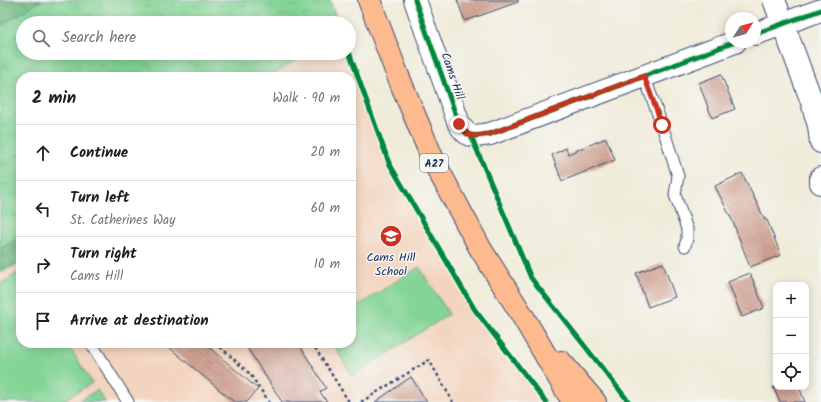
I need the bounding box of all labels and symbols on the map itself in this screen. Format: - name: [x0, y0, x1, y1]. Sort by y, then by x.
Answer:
- north arrow: [725, 12, 761, 48]
- street label: Cams Hill: [436, 50, 470, 103]
- route end: [450, 115, 468, 133]
- route start: [653, 116, 671, 134]
- road number: A27: [420, 154, 448, 172]
- school or university icon: Cams Hill School: [378, 223, 404, 249]
- place label: Cams Hill School: [366, 248, 416, 281]

